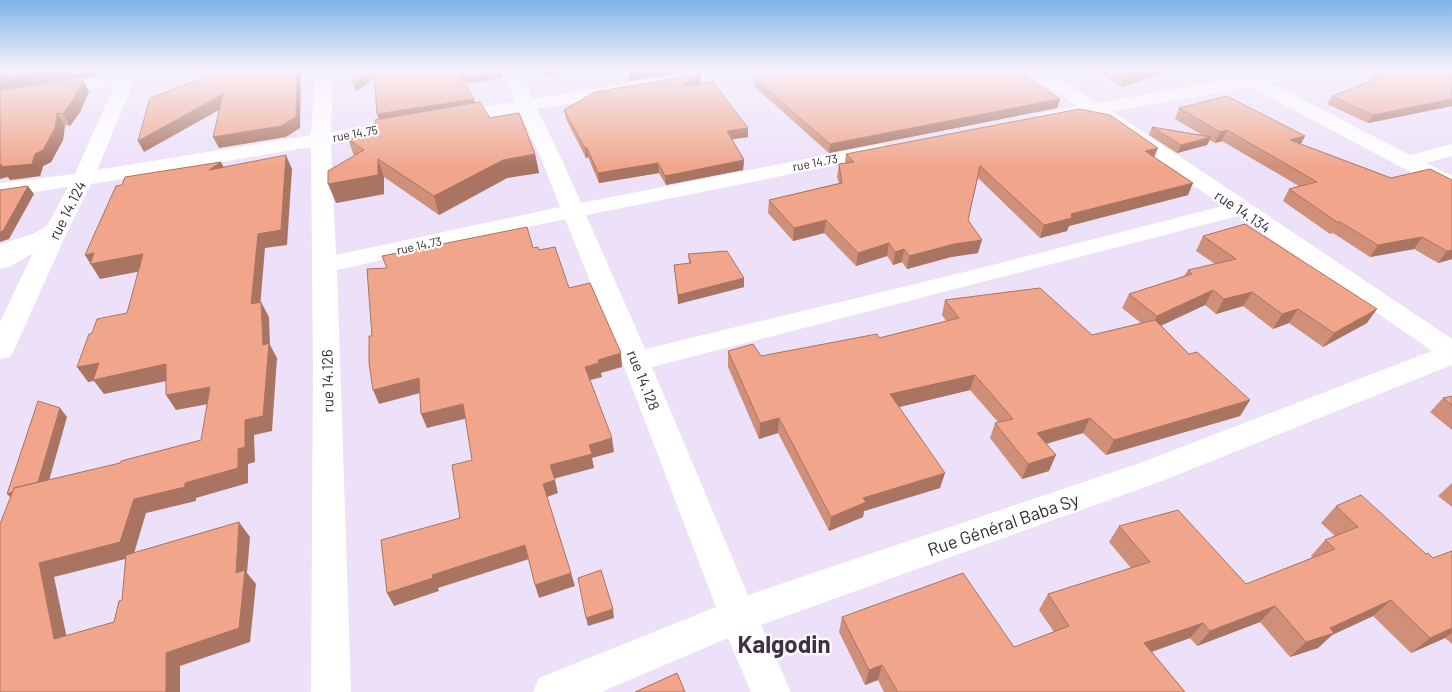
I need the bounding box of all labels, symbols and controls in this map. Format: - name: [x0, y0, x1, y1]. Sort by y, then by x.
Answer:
- street label: rue 14.75: [331, 122, 379, 144]
- street label: rue 14.73: [791, 151, 839, 173]
- street label: rue 14.124: [45, 178, 89, 242]
- street label: rue 14.134: [1212, 186, 1274, 236]
- street label: rue 14.73: [395, 233, 443, 257]
- street label: rue 14.128: [624, 347, 664, 413]
- street label: rue 14.126: [317, 349, 337, 413]
- street label: Rue Général Baba Sy: [924, 488, 1082, 560]
- district label: Kalgodin: [737, 629, 831, 658]

